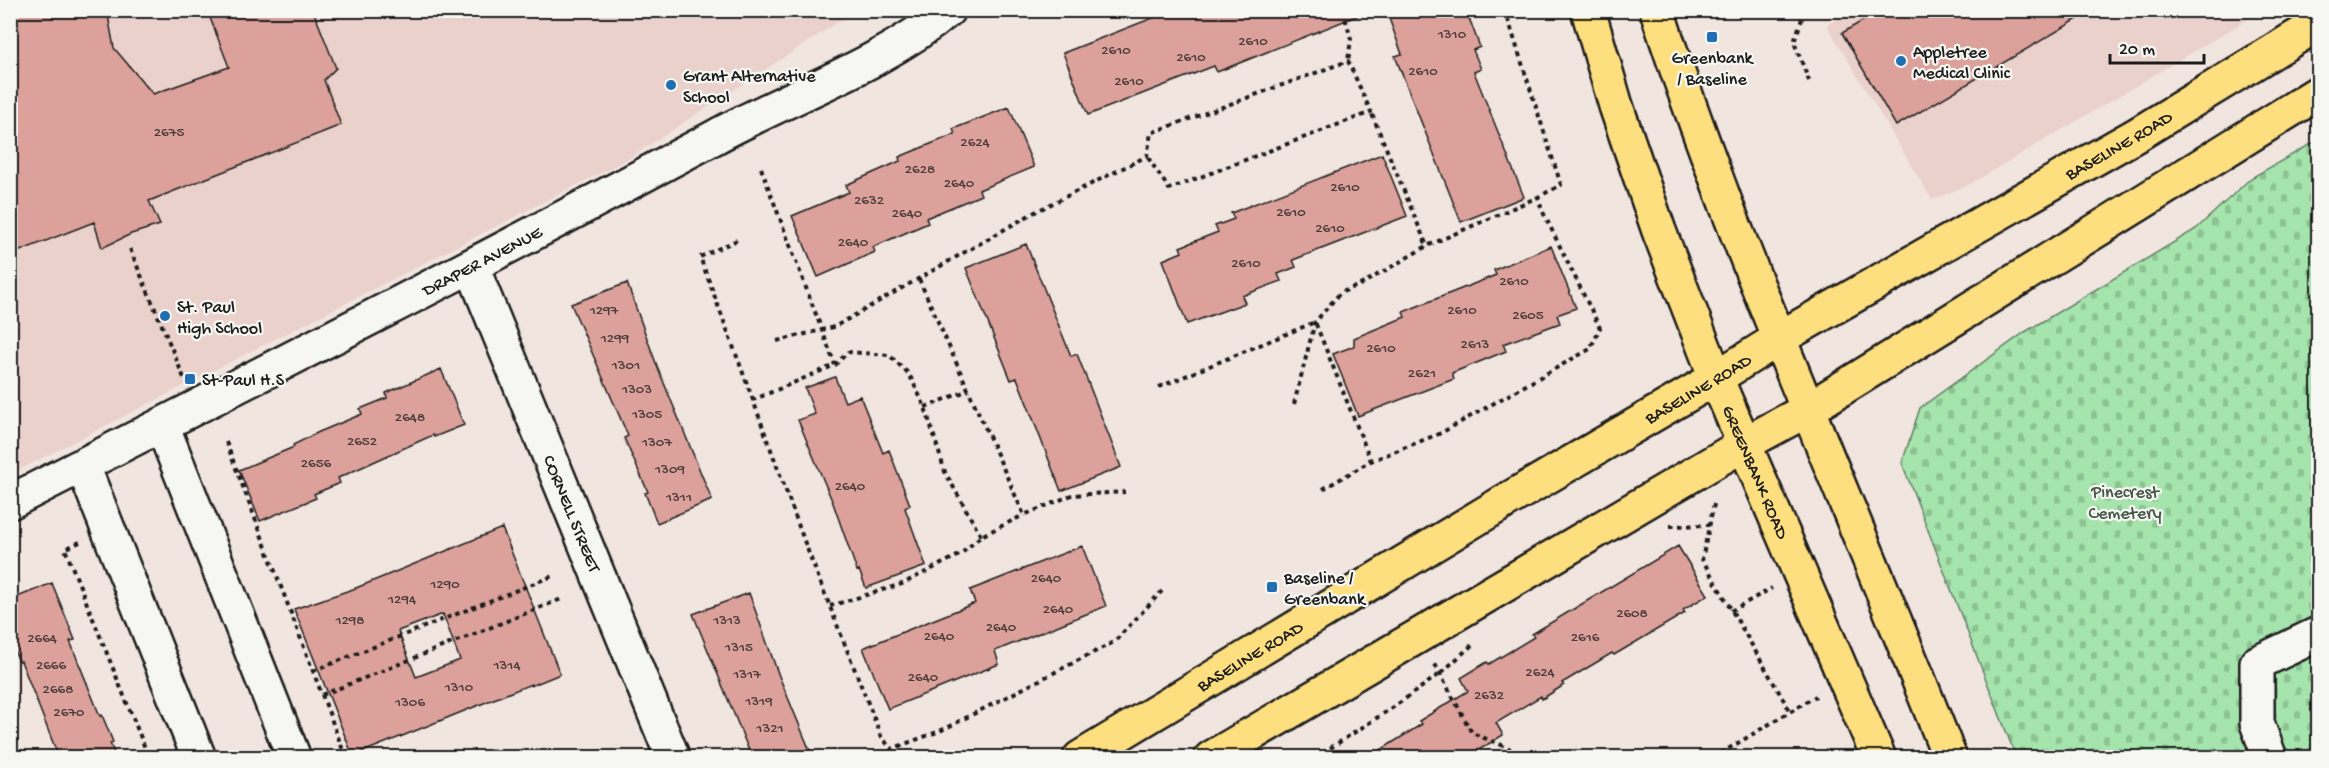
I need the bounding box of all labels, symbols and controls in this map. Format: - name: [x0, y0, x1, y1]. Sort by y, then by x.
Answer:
- house number: 1310: [1437, 26, 1467, 44]
- scale bar: [2110, 27, 2204, 65]
- marker: Greenbank / Baseline: [1705, 30, 1719, 44]
- house number: 2610: [1238, 33, 1268, 51]
- text: 20 m: [2119, 40, 2155, 61]
- house number: 2610: [1101, 42, 1131, 60]
- place label: Appletree Medical Clinic: [1913, 43, 2011, 85]
- house number: 2610: [1176, 49, 1206, 67]
- place label: Greenbank / Baseline: [1672, 49, 1754, 91]
- marker: Appletree Medical Clinic: [1894, 54, 1908, 68]
- house number: 2610: [1408, 63, 1438, 81]
- place label: Grant Alternative School: [683, 67, 816, 109]
- house number: 2610: [1114, 73, 1144, 91]
- marker: Grant Alternative School: [664, 78, 678, 92]
- street label: BASELINE ROAD: [2061, 107, 2177, 187]
- house number: 2675: [154, 124, 184, 142]
- house number: 2624: [960, 134, 990, 152]
- house number: 2628: [905, 161, 935, 179]
- house number: 2640: [944, 175, 975, 193]
- house number: 2610: [1330, 179, 1360, 197]
- house number: 2632: [854, 192, 884, 210]
- house number: 2610: [1276, 204, 1306, 222]
- house number: 2640: [892, 205, 923, 223]
- house number: 2610: [1315, 220, 1345, 238]
- street label: DRAPER AVENUE: [419, 222, 547, 303]
- house number: 2640: [838, 234, 869, 252]
- house number: 2610: [1231, 255, 1261, 273]
- house number: 2610: [1499, 273, 1529, 291]
- place label: St. Paul High School: [177, 298, 262, 340]
- house number: 1297: [589, 302, 620, 320]
- house number: 2610: [1447, 302, 1477, 320]
- house number: 2605: [1512, 307, 1544, 325]
- marker: St. Paul High School: [158, 309, 172, 323]
- house number: 1299: [600, 330, 630, 348]
- house number: 2613: [1461, 336, 1490, 354]
- house number: 2610: [1366, 340, 1396, 358]
- street label: BASELINE ROAD: [1641, 350, 1756, 431]
- house number: 1301: [611, 357, 640, 375]
- house number: 2621: [1408, 365, 1436, 383]
- place label: St-Paul H.S: [202, 371, 285, 392]
- marker: St-Paul H.S: [183, 372, 197, 386]
- house number: 1303: [621, 381, 652, 399]
- street label: GREENBANK ROAD: [1716, 403, 1792, 543]
- house number: 1305: [631, 406, 662, 424]
- house number: 2648: [395, 409, 425, 427]
- house number: 2652: [347, 433, 377, 451]
- house number: 1307: [641, 434, 673, 452]
- street label: CORNELL STREET: [537, 452, 604, 577]
- house number: 2656: [301, 455, 332, 473]
- house number: 1309: [654, 461, 685, 479]
- house number: 2640: [835, 478, 866, 496]
- park label: Pinecrest Cemetery: [2089, 483, 2162, 525]
- house number: 1311: [665, 489, 692, 507]
- place label: Baseline / Greenbank: [1283, 569, 1367, 611]
- house number: 2640: [1031, 570, 1062, 588]
- house number: 1290: [429, 576, 460, 594]
- marker: Baseline / Greenbank: [1265, 580, 1279, 594]
- house number: 1294: [387, 591, 416, 609]
- house number: 2640: [1043, 601, 1074, 619]
- house number: 2608: [1616, 605, 1648, 623]
- house number: 1298: [334, 612, 365, 630]
- house number: 1313: [712, 612, 741, 630]
- street label: BASELINE ROAD: [1193, 618, 1308, 698]
- house number: 2640: [986, 619, 1017, 637]
- house number: 2640: [924, 628, 955, 646]
- house number: 2616: [1571, 629, 1600, 647]
- house number: 2664: [27, 630, 57, 648]
- house number: 1315: [724, 639, 753, 657]
- house number: 2666: [36, 657, 66, 675]
- house number: 1314: [493, 657, 521, 675]
- house number: 2624: [1525, 664, 1555, 682]
- house number: 1317: [732, 666, 762, 684]
- house number: 2640: [908, 669, 939, 687]
- house number: 1310: [444, 679, 474, 697]
- house number: 2668: [43, 681, 73, 699]
- house number: 2632: [1474, 687, 1504, 705]
- house number: 1319: [744, 693, 773, 711]
- house number: 1306: [394, 694, 425, 712]
- house number: 2670: [53, 704, 85, 722]
- house number: 1321: [755, 720, 784, 738]

